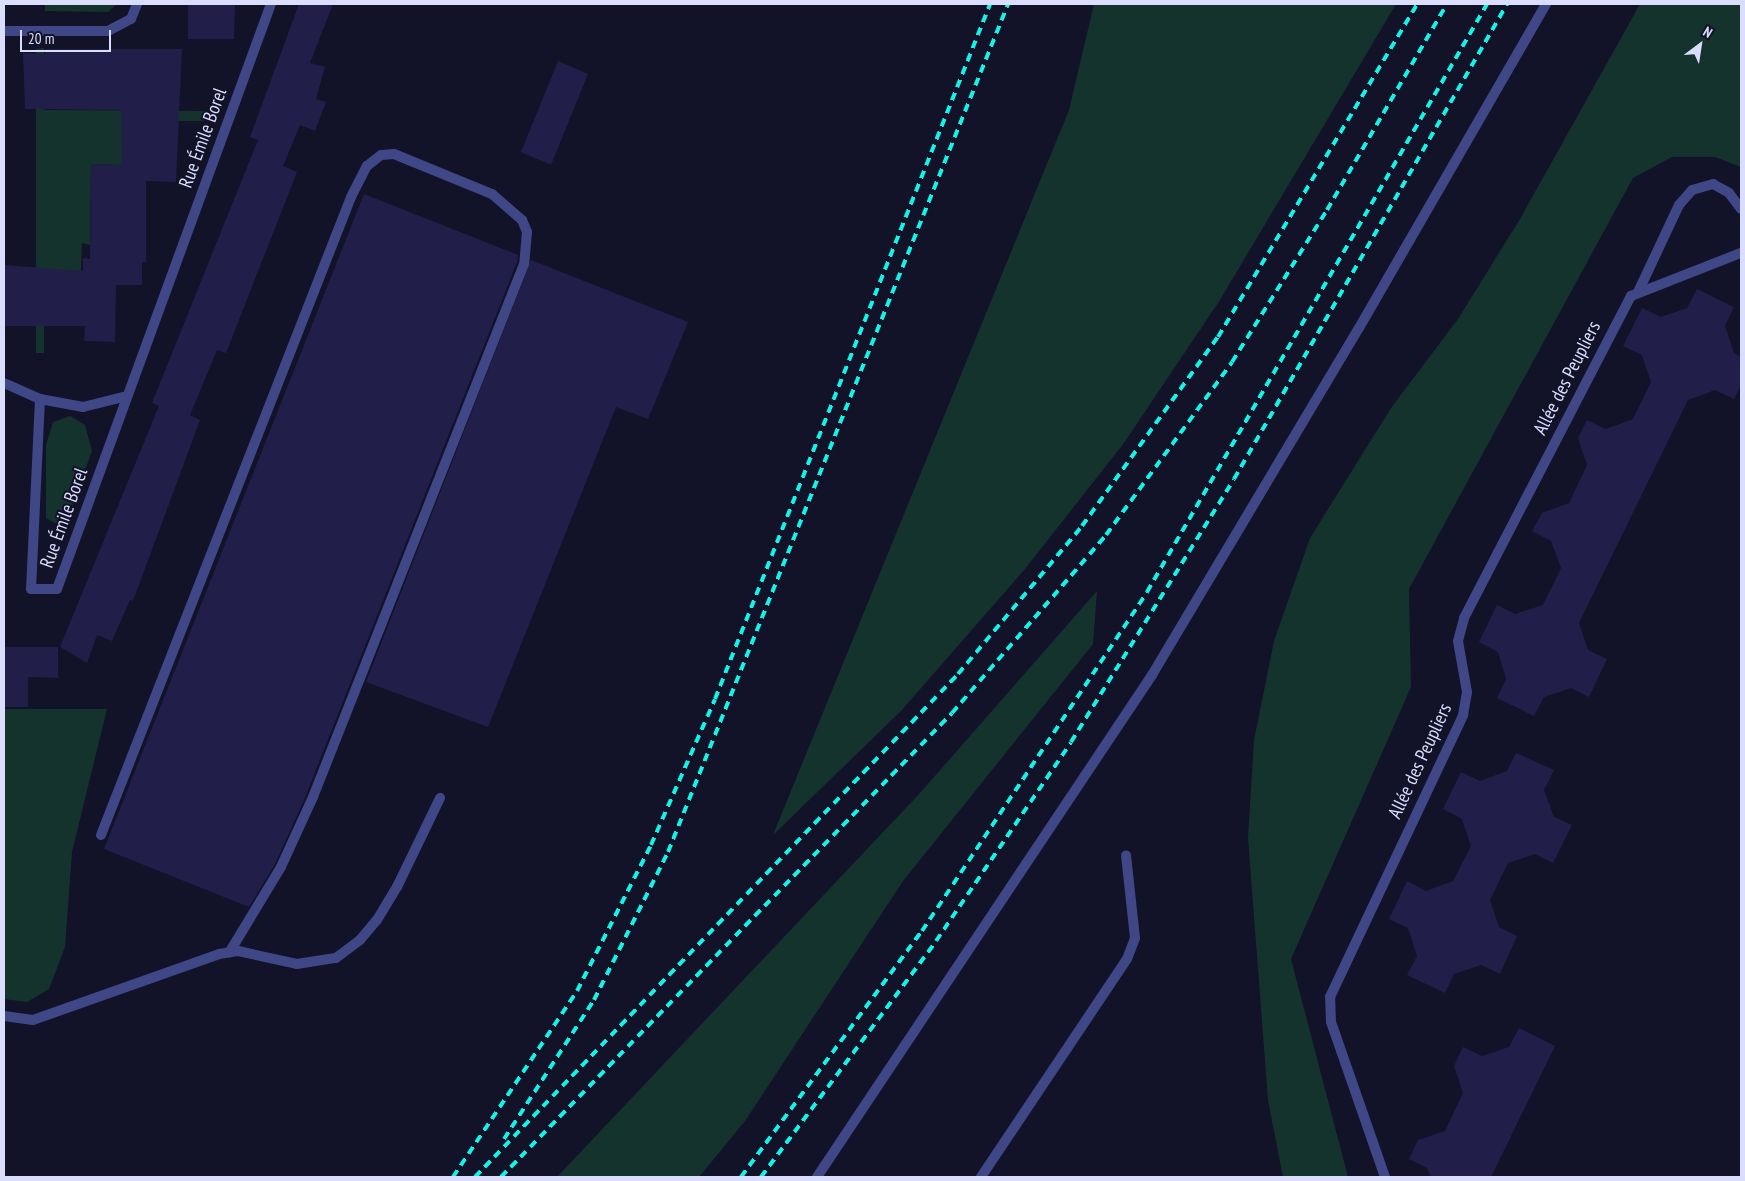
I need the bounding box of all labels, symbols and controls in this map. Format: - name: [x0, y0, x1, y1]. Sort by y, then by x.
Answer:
- scale bar: [22, 20, 114, 52]
- north arrow: [1675, 20, 1725, 70]
- text: N: [1700, 22, 1716, 42]
- text: 20 m: [28, 29, 54, 48]
- street label: Rue Émile Borel: [174, 85, 232, 191]
- street label: Allée des Peupliers: [1529, 317, 1605, 439]
- street label: Rue Émile Borel: [35, 465, 93, 571]
- street label: Allée des Peupliers: [1383, 700, 1457, 822]

